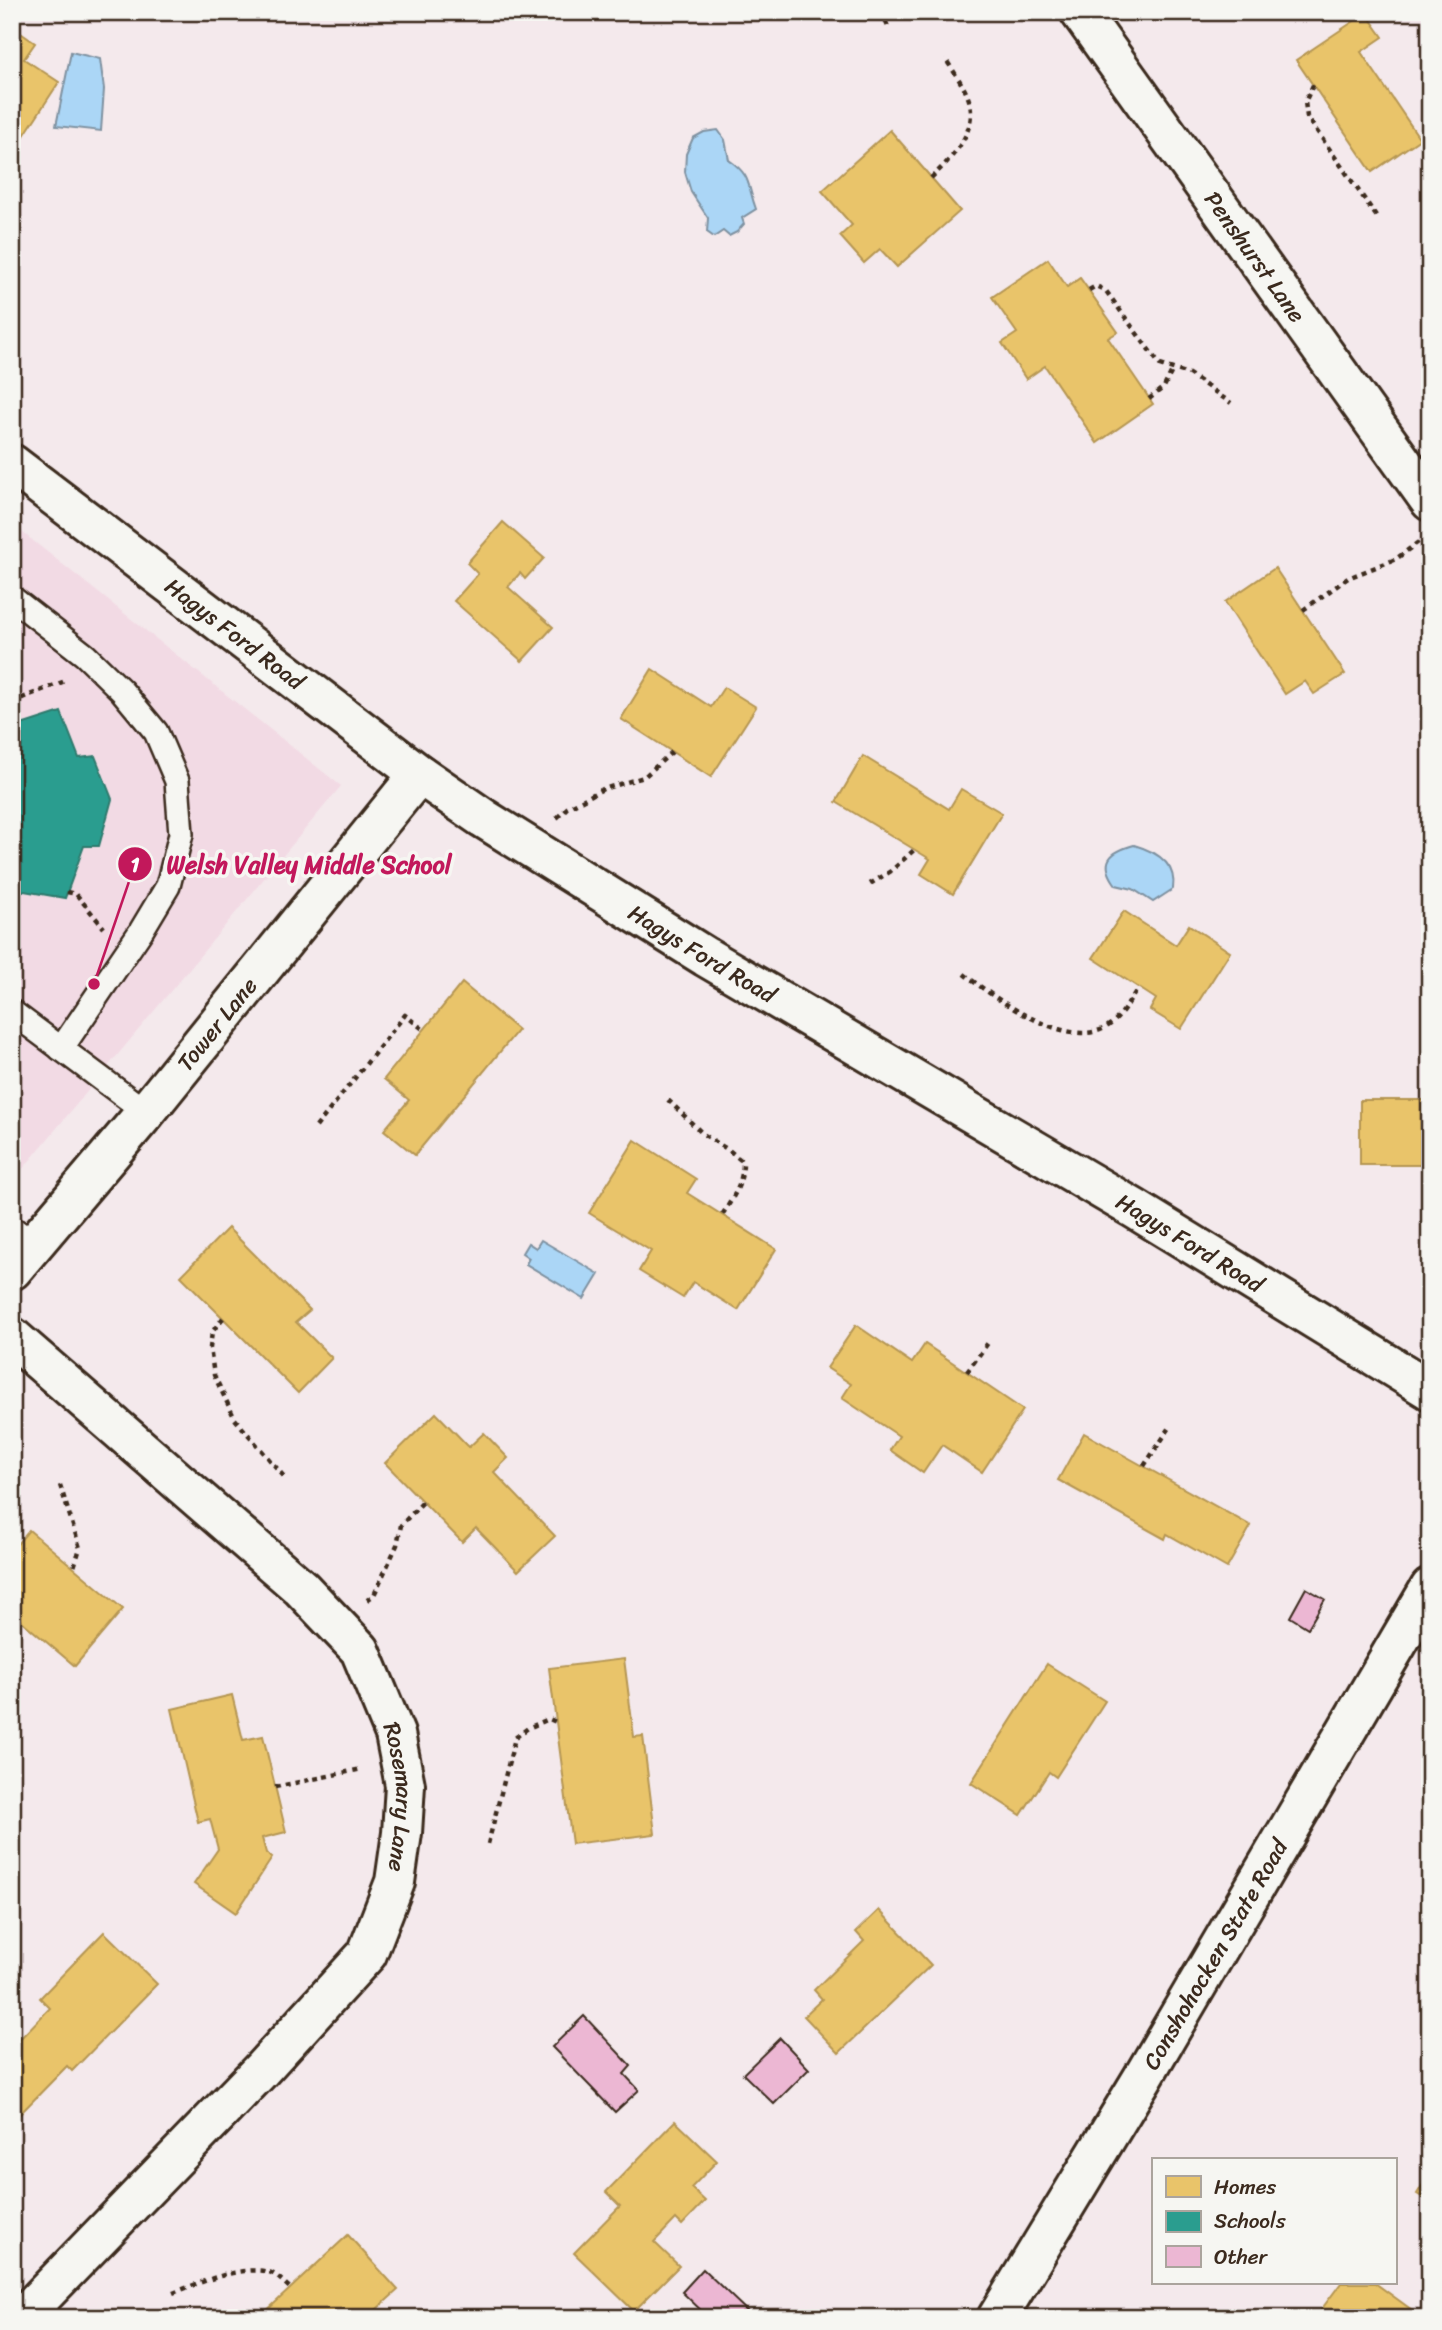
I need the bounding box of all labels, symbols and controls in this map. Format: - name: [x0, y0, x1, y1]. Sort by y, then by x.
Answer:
- street label: Penshurst Lane: [1193, 182, 1317, 332]
- street label: Hagys Ford Road: [155, 567, 315, 702]
- callout: Welsh Valley Middle School: [118, 842, 465, 887]
- text: Welsh Valley Middle School: [166, 844, 453, 886]
- text: 1: [130, 846, 140, 884]
- street label: Hagys Ford Road: [620, 893, 786, 1016]
- street label: Tower Lane: [166, 968, 269, 1081]
- street label: Hagys Ford Road: [1108, 1182, 1273, 1305]
- street label: Rosemary Lane: [371, 1715, 425, 1875]
- street label: Conshohocken State Road: [1132, 1830, 1300, 2078]
- legend: [1152, 2158, 1396, 2284]
- text: Homes: [1214, 2168, 1276, 2206]
- text: Schools: [1214, 2202, 1286, 2240]
- text: Other: [1214, 2238, 1269, 2276]

